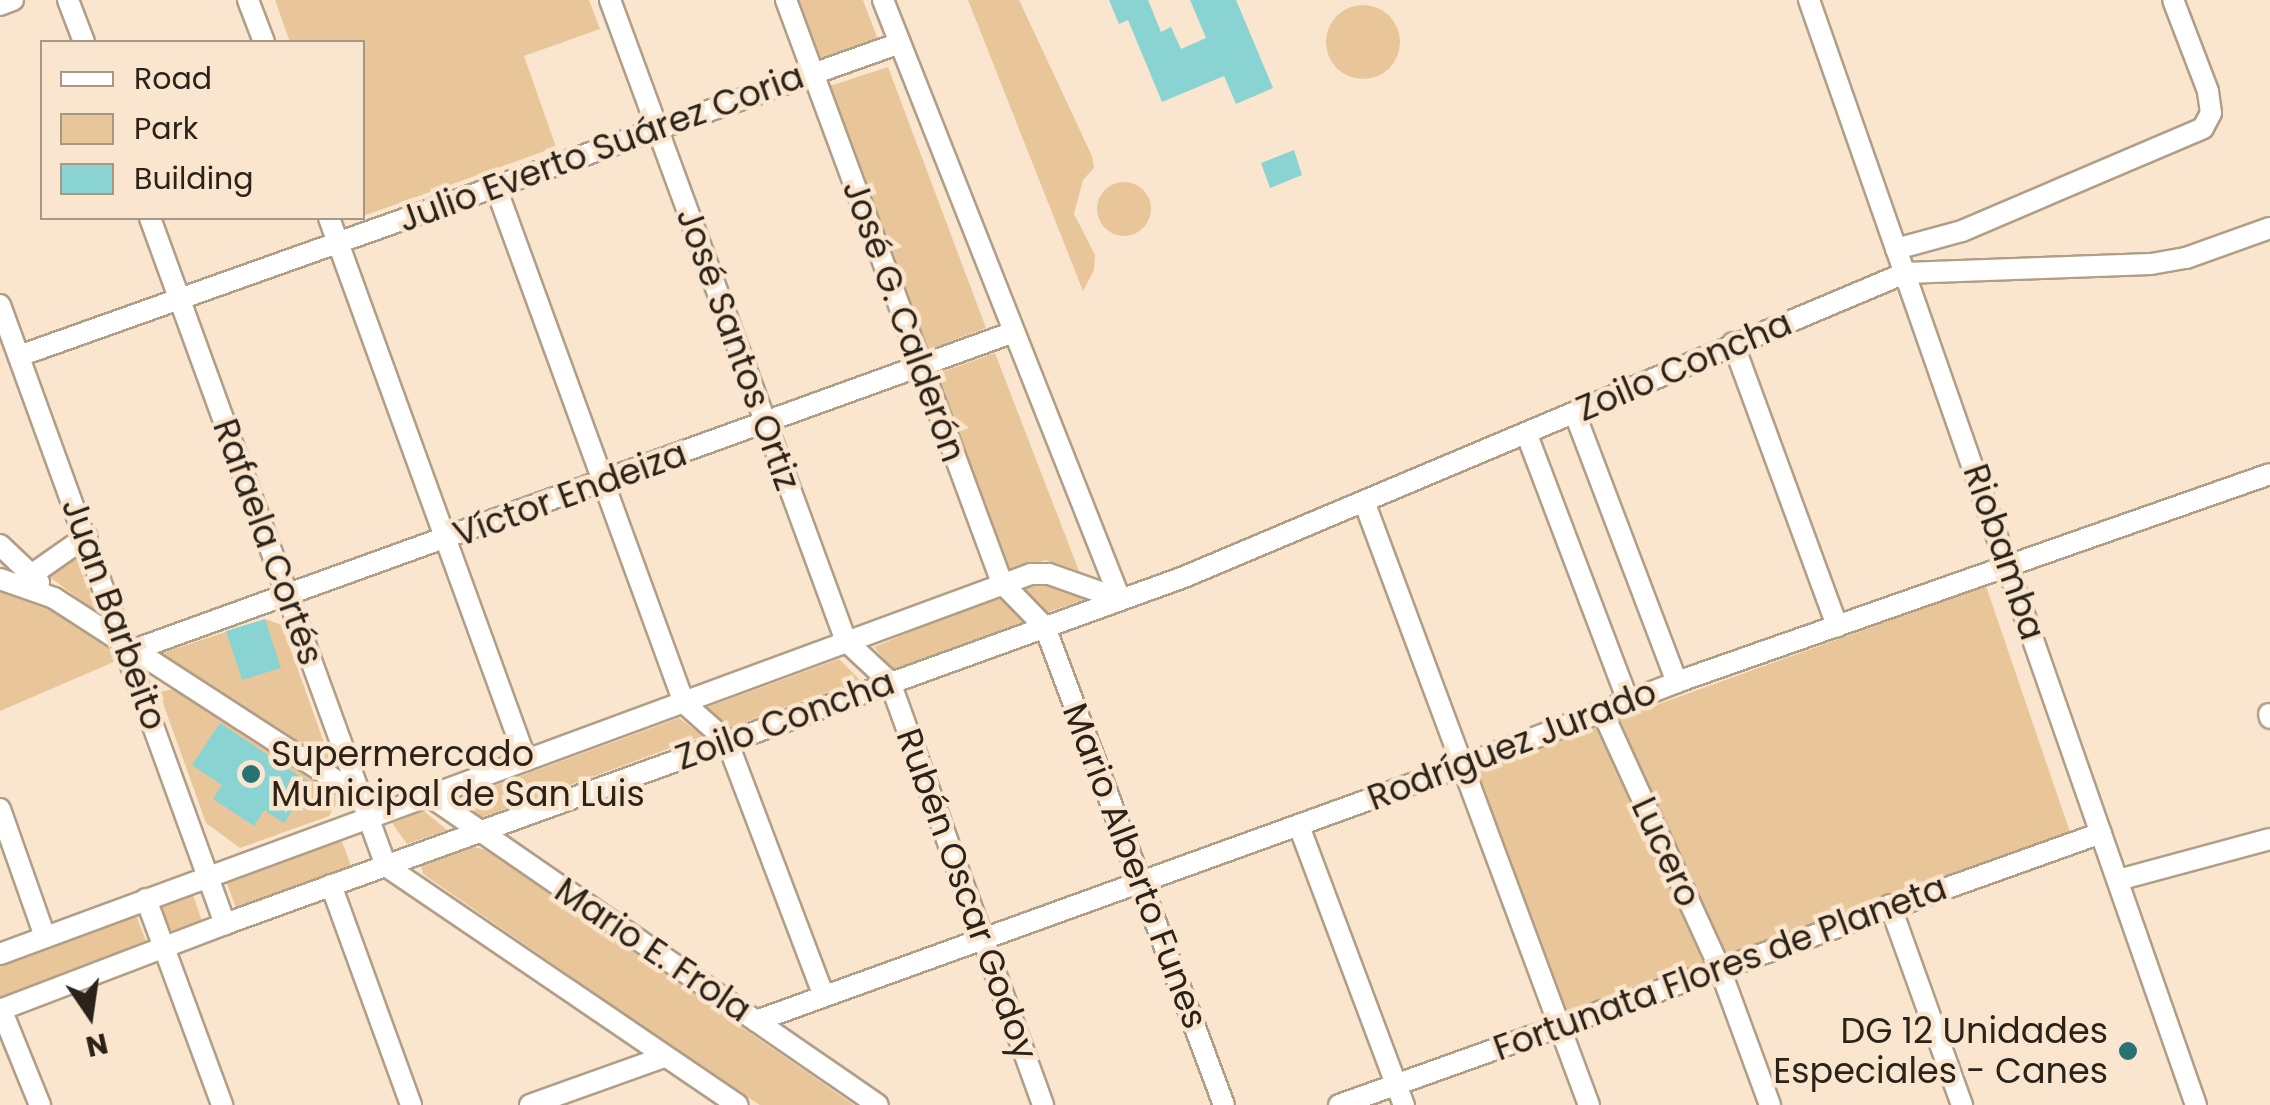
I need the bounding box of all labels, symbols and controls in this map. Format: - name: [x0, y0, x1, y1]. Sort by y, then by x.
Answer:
- legend: [40, 40, 365, 220]
- street label: Julio Everto Suárez Coria: [393, 55, 809, 241]
- text: Road: [134, 57, 212, 100]
- text: Park: [134, 107, 198, 150]
- text: Building: [134, 157, 254, 200]
- street label: José G. Calderón: [834, 174, 974, 468]
- street label: José Santos Ortiz: [667, 202, 809, 496]
- street label: Zoilo Concha: [1570, 302, 1798, 430]
- street label: Rafaela Cortés: [204, 413, 332, 671]
- street label: Víctor Endeiza: [448, 432, 692, 556]
- street label: Riobamba: [1954, 459, 2054, 645]
- street label: Juan Barbeito: [53, 492, 175, 736]
- street label: Zoilo Concha: [670, 661, 900, 779]
- street label: Rodríguez Jurado: [1362, 671, 1662, 819]
- street label: Mario Alberto Funes: [1054, 698, 1216, 1034]
- street label: Rubén Oscar Godoy: [888, 723, 1046, 1065]
- place label: Supermercado Municipal de San Luis: [271, 733, 645, 815]
- marker: Supermercado Municipal de San Luis: [240, 763, 262, 785]
- street label: Lucero: [1622, 791, 1710, 913]
- street label: Fortunata Flores de Planeta: [1488, 866, 1952, 1070]
- street label: Mario E. Frola: [547, 869, 759, 1031]
- north arrow: [40, 965, 140, 1065]
- place label: DG 12 Unidades Especiales - Canes: [1773, 1010, 2108, 1092]
- text: N: [82, 1023, 112, 1066]
- marker: DG 12 Unidades Especiales - Canes: [2117, 1040, 2139, 1062]

